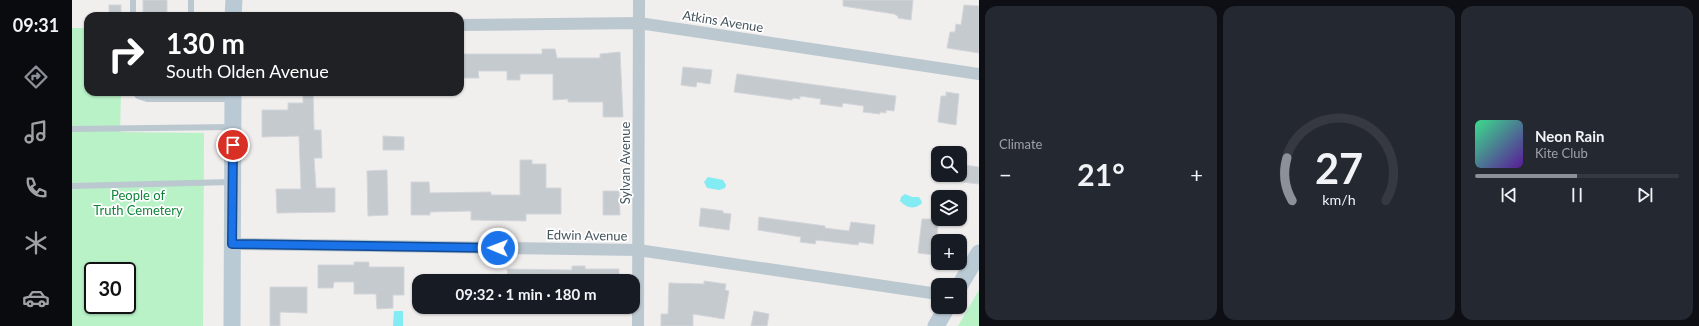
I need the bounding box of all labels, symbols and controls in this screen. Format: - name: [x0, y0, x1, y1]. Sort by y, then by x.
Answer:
- street label: Atkins Avenue: [681, 7, 765, 35]
- text: 09:31: [13, 14, 59, 36]
- text: 130 m: [166, 26, 245, 60]
- icon: right: [100, 28, 152, 80]
- text: South Olden Avenue: [166, 60, 329, 82]
- icon: directions: [22, 63, 50, 91]
- icon: music: [22, 118, 50, 146]
- street label: Sylvan Avenue: [617, 122, 633, 204]
- text: Neon Rain: [1535, 127, 1604, 145]
- pin: [216, 128, 250, 162]
- icon: arrive: [222, 134, 244, 156]
- text: Climate: [999, 136, 1042, 152]
- text: 27: [1315, 143, 1363, 193]
- text: Kite Club: [1535, 145, 1588, 161]
- map controls: [931, 146, 967, 314]
- button: search: [931, 146, 967, 182]
- text: 21°: [1077, 156, 1125, 192]
- text: −: [999, 161, 1012, 188]
- text: +: [1190, 161, 1203, 188]
- icon: phone: [22, 174, 50, 202]
- icon: previous: [1498, 184, 1520, 206]
- icon: pause: [1566, 184, 1588, 206]
- icon: next: [1634, 184, 1656, 206]
- park label: People of Truth Cemetery: [93, 187, 183, 218]
- button: layers: [931, 190, 967, 226]
- text: km/h: [1322, 191, 1356, 208]
- street label: Edwin Avenue: [546, 226, 628, 244]
- position arrow: [477, 227, 519, 269]
- icon: climate: [22, 229, 50, 257]
- button: +: [931, 234, 967, 270]
- speed limit sign: 30: [84, 262, 136, 314]
- button: −: [931, 278, 967, 314]
- icon: car: [22, 284, 50, 312]
- text: 09:32 · 1 min · 180 m: [456, 285, 596, 303]

